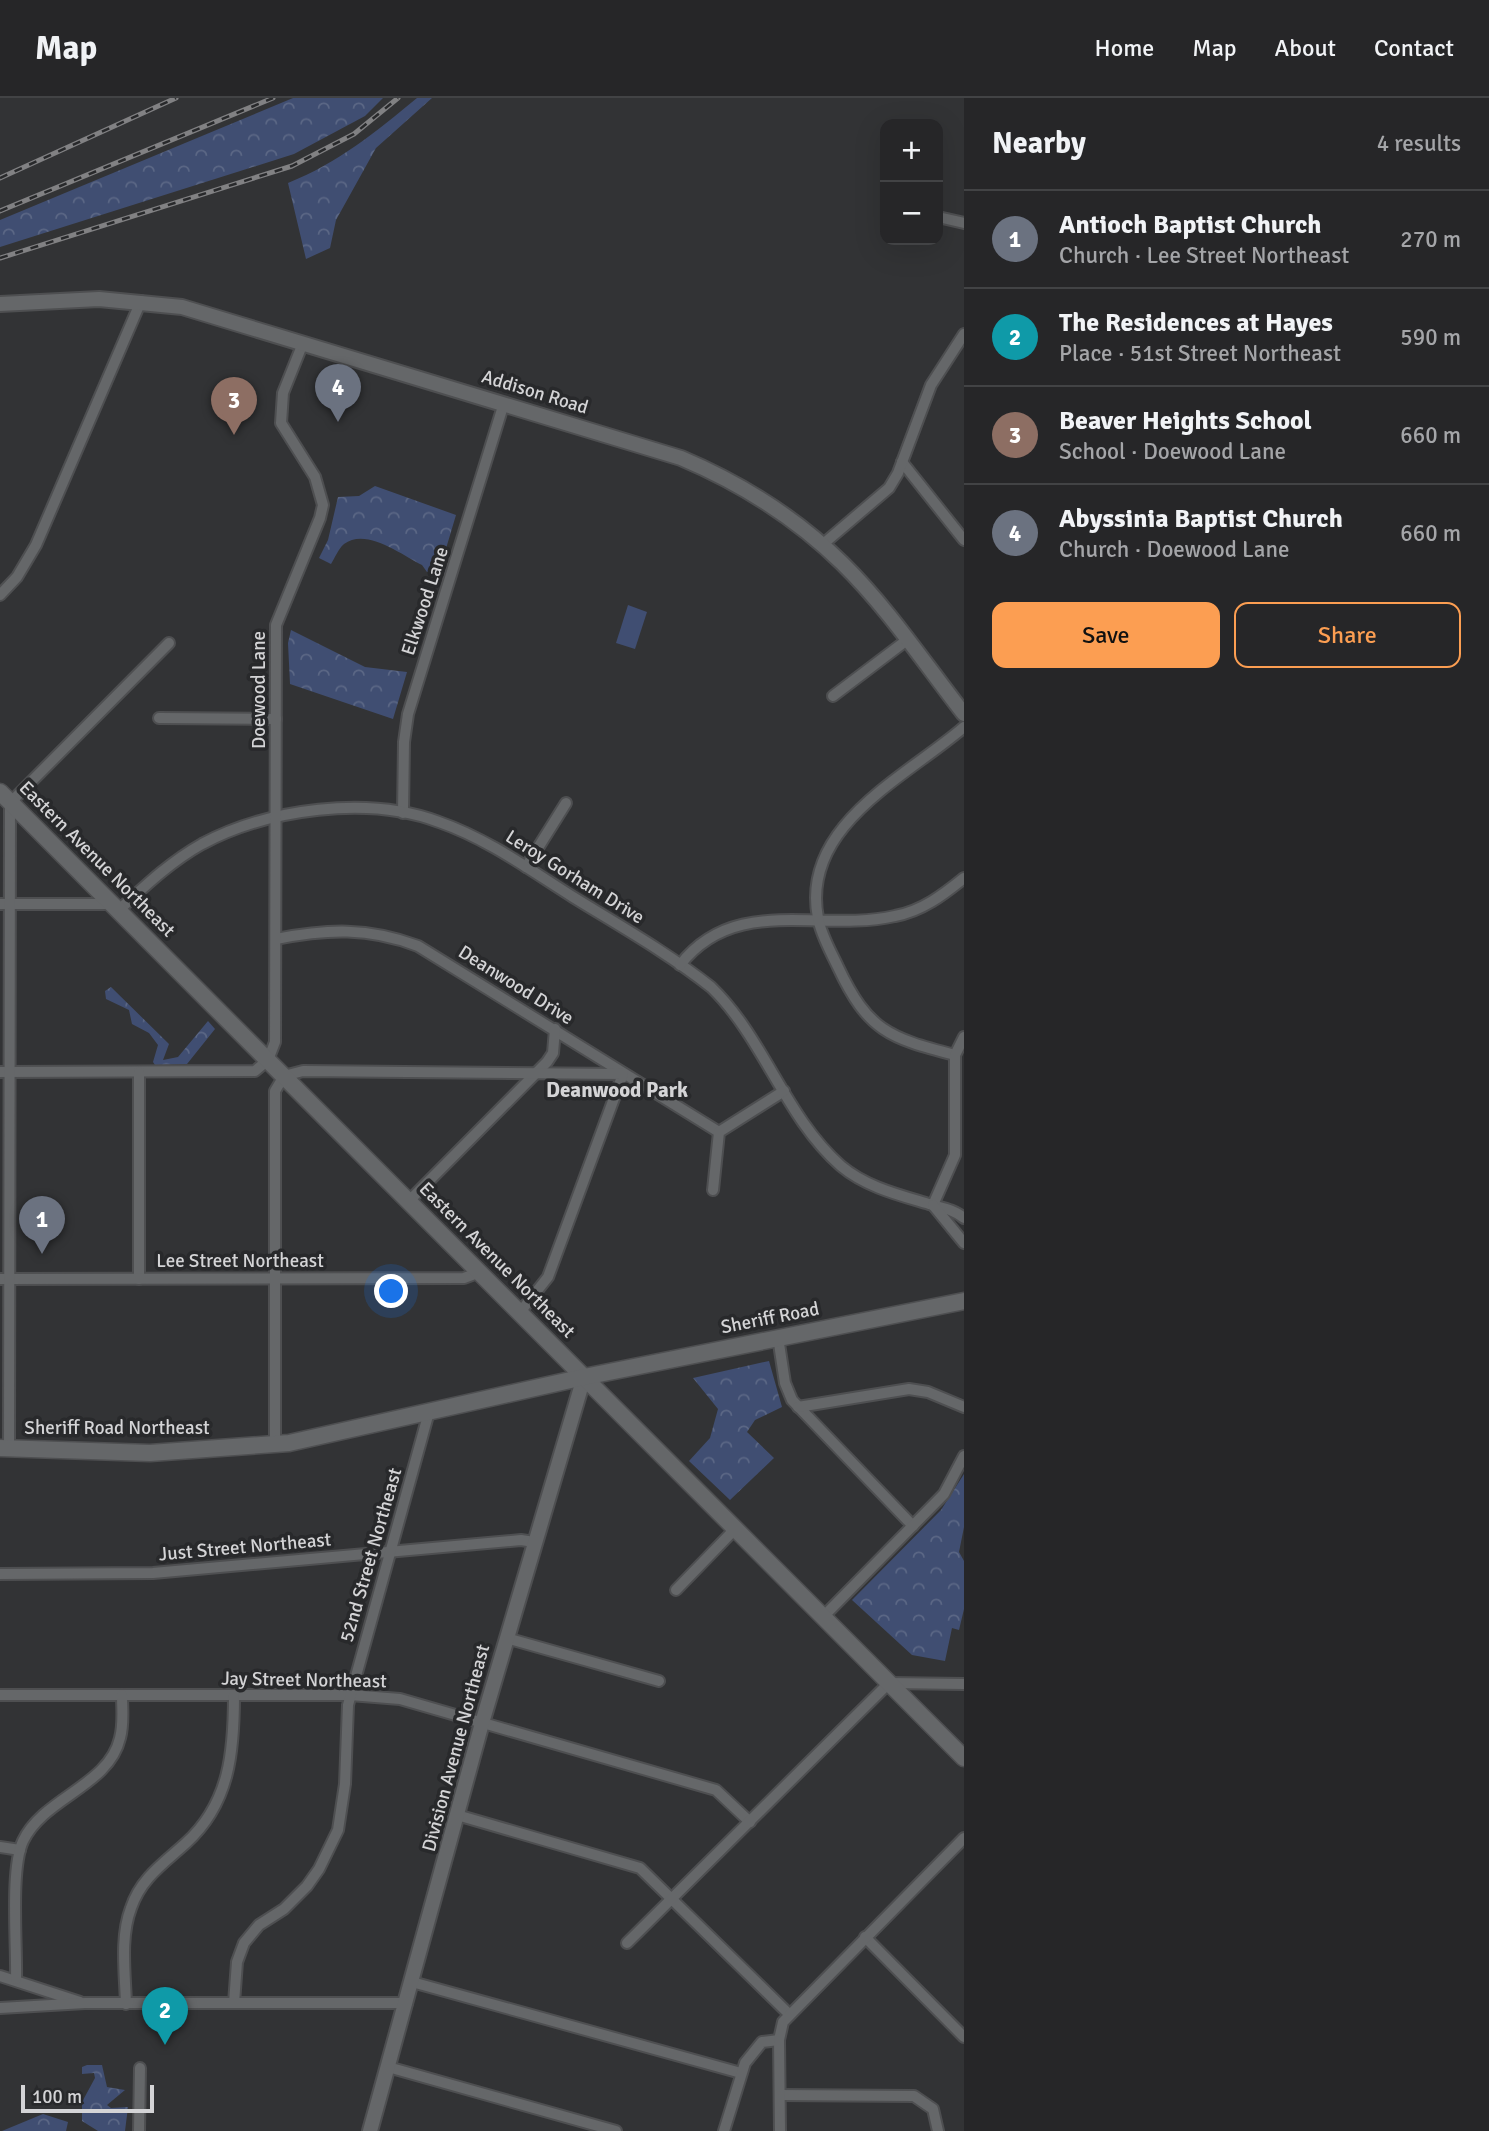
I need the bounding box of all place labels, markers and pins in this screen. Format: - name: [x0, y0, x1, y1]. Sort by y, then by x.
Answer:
- pin: 4: [315, 364, 361, 422]
- pin: 3: [211, 377, 257, 435]
- pin: 1: [19, 1196, 65, 1254]
- pin: 2: [142, 1987, 188, 2045]

